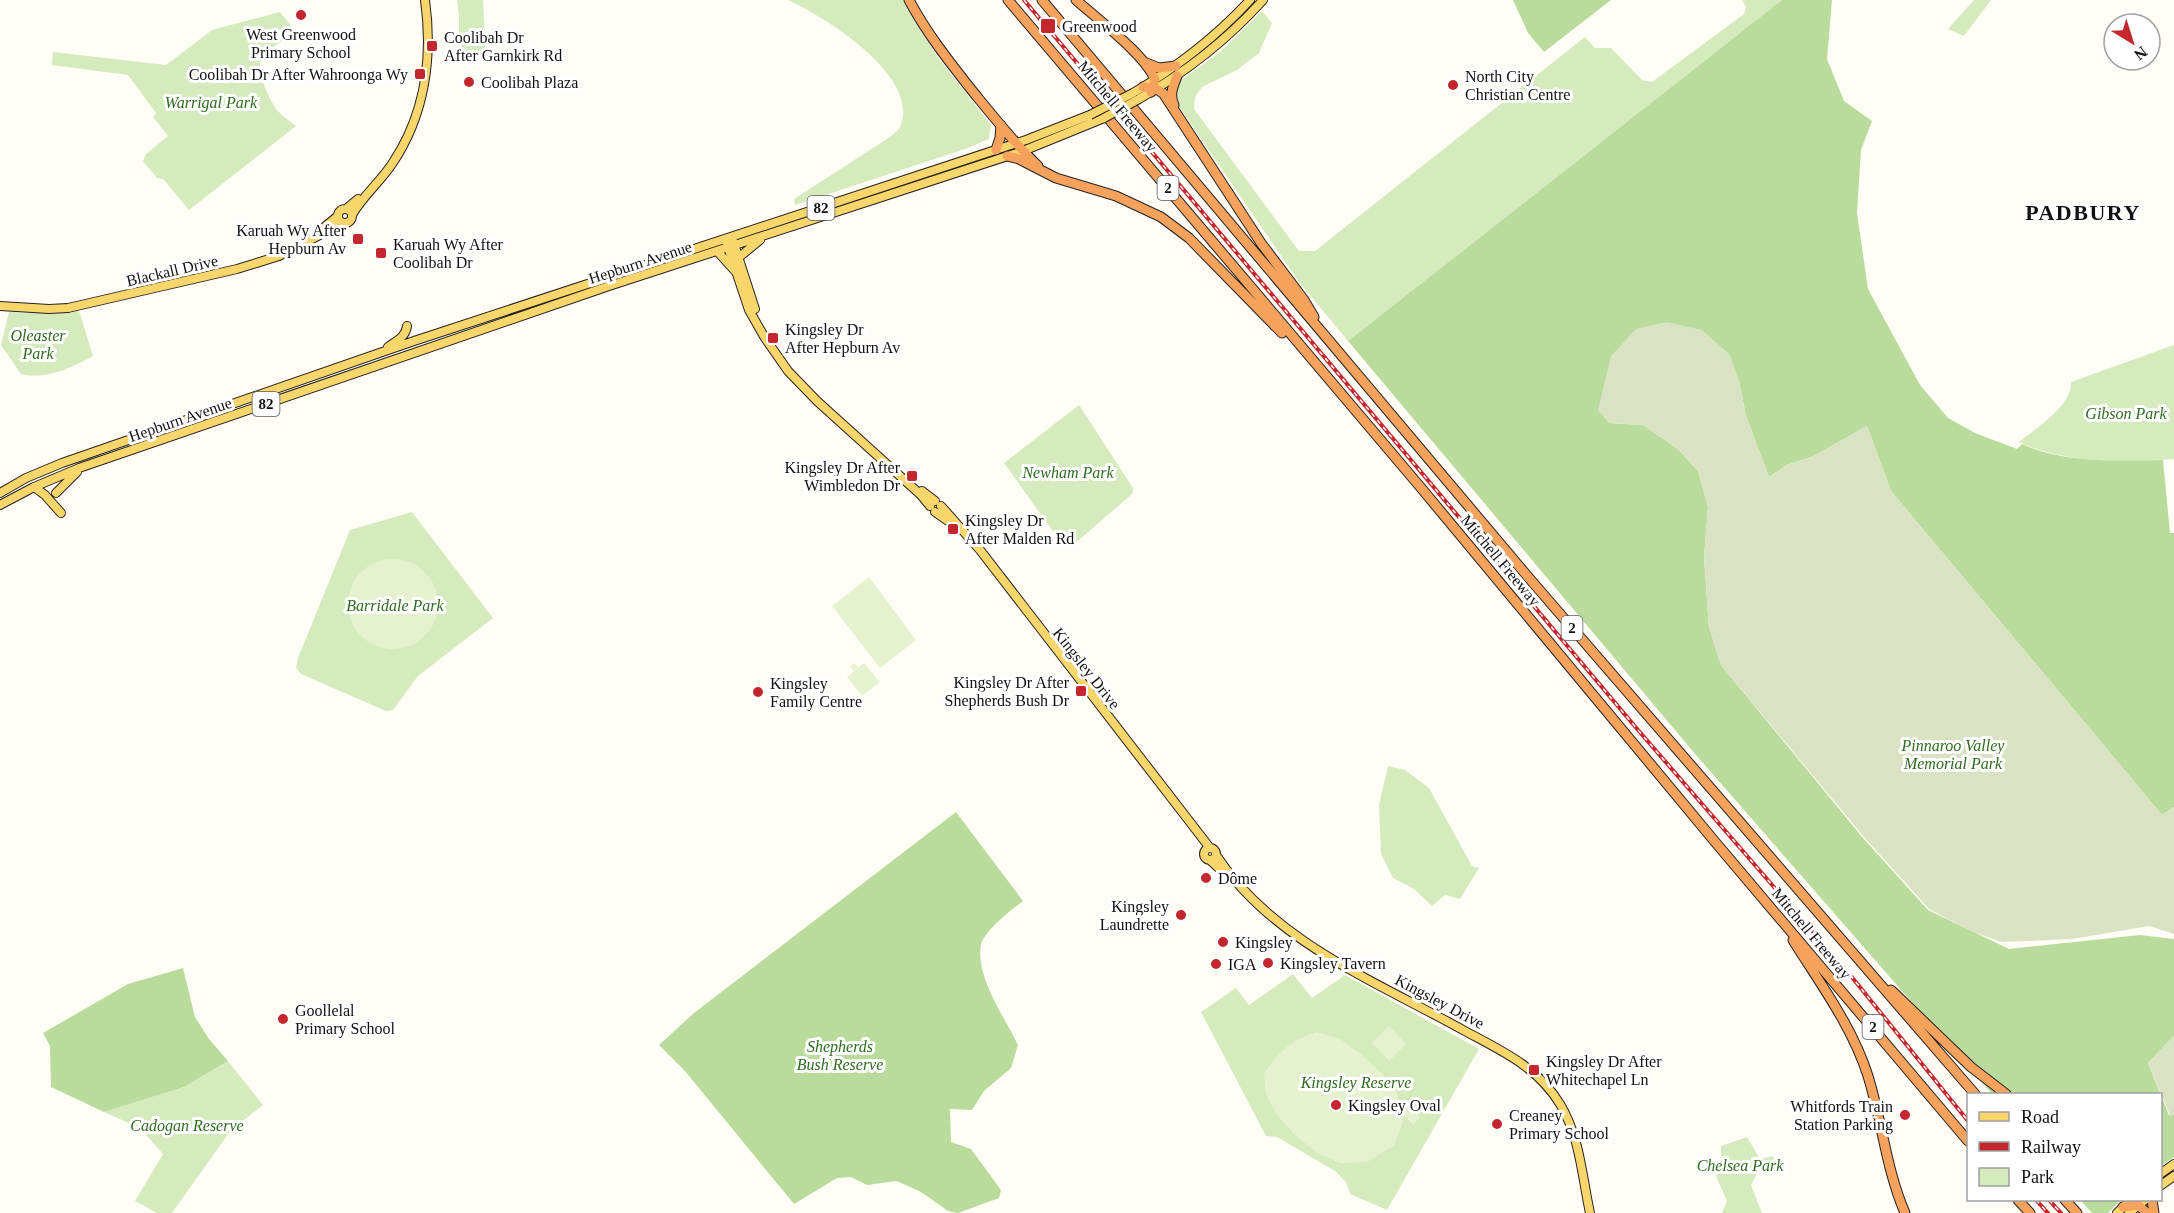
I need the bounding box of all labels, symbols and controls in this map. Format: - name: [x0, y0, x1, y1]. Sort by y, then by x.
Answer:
- marker: West Greenwood Primary School: [294, 8, 308, 22]
- north arrow: [2102, 12, 2162, 72]
- marker: Greenwood: [1039, 17, 1057, 35]
- place label: Greenwood: [1062, 18, 1137, 35]
- place label: West Greenwood Primary School: [246, 26, 356, 62]
- place label: Coolibah Dr After Garnkirk Rd: [444, 29, 562, 64]
- marker: Coolibah Dr After Garnkirk Rd: [425, 39, 439, 53]
- text: N: [2131, 43, 2151, 64]
- street label: Mitchell Freeway: [1074, 57, 1161, 156]
- place label: Coolibah Dr After Wahroonga Wy: [189, 66, 408, 84]
- marker: Coolibah Dr After Wahroonga Wy: [413, 67, 427, 81]
- place label: North City Christian Centre: [1465, 68, 1570, 103]
- place label: Coolibah Plaza: [481, 74, 578, 91]
- marker: Coolibah Plaza: [462, 75, 476, 89]
- marker: North City Christian Centre: [1446, 78, 1460, 92]
- park label: Warrigal Park: [165, 94, 258, 112]
- road number: 2: [1158, 176, 1178, 200]
- road number: 82: [808, 196, 834, 220]
- district label: PADBURY: [2025, 200, 2141, 225]
- place label: Karuah Wy After Hepburn Av: [236, 222, 347, 258]
- marker: Karuah Wy After Hepburn Av: [351, 232, 365, 246]
- place label: Karuah Wy After Coolibah Dr: [393, 236, 503, 271]
- street label: Hepburn Avenue: [586, 238, 694, 288]
- marker: Karuah Wy After Coolibah Dr: [374, 246, 388, 260]
- street label: Blackall Drive: [125, 252, 220, 289]
- place label: Kingsley Dr After Hepburn Av: [785, 321, 900, 357]
- park label: Oleaster Park: [10, 327, 66, 362]
- marker: Kingsley Dr After Hepburn Av: [766, 331, 780, 345]
- road number: 82: [252, 392, 280, 416]
- street label: Hepburn Avenue: [126, 394, 234, 446]
- park label: Gibson Park: [2085, 405, 2168, 422]
- place label: Kingsley Dr After Wimbledon Dr: [784, 459, 901, 494]
- park label: Newham Park: [1021, 464, 1114, 481]
- marker: Kingsley Dr After Wimbledon Dr: [905, 469, 919, 483]
- street label: Mitchell Freeway: [1457, 511, 1544, 610]
- place label: Kingsley Dr After Malden Rd: [965, 512, 1074, 547]
- marker: Kingsley Dr After Malden Rd: [946, 522, 960, 536]
- park label: Barridale Park: [346, 597, 445, 614]
- road number: 2: [1562, 616, 1582, 640]
- street label: Kingsley Drive: [1049, 624, 1124, 713]
- place label: Kingsley Dr After Shepherds Bush Dr: [945, 674, 1070, 710]
- place label: Kingsley Family Centre: [770, 675, 862, 711]
- marker: Kingsley Dr After Shepherds Bush Dr: [1074, 684, 1088, 698]
- marker: Kingsley Family Centre: [751, 685, 765, 699]
- park label: Pinnaroo Valley Memorial Park: [1901, 737, 2005, 772]
- place label: Dôme: [1218, 870, 1257, 887]
- marker: Dôme: [1199, 871, 1213, 885]
- street label: Mitchell Freeway: [1768, 884, 1855, 983]
- place label: Kingsley Laundrette: [1100, 898, 1169, 933]
- marker: Kingsley Laundrette: [1174, 908, 1188, 922]
- place label: Kingsley: [1235, 934, 1293, 952]
- marker: Kingsley: [1216, 935, 1230, 949]
- place label: Kingsley Tavern: [1280, 955, 1386, 973]
- place label: IGA: [1228, 956, 1257, 973]
- marker: Kingsley Tavern: [1261, 956, 1275, 970]
- marker: IGA: [1209, 957, 1223, 971]
- street label: Kingsley Drive: [1392, 971, 1487, 1033]
- place label: Goollelal Primary School: [295, 1002, 396, 1038]
- marker: Goollelal Primary School: [276, 1012, 290, 1026]
- road number: 2: [1862, 1015, 1884, 1039]
- park label: Shepherds Bush Reserve: [797, 1038, 883, 1073]
- place label: Kingsley Dr After Whitechapel Ln: [1546, 1053, 1662, 1089]
- marker: Kingsley Dr After Whitechapel Ln: [1527, 1063, 1541, 1077]
- park label: Kingsley Reserve: [1300, 1074, 1411, 1092]
- legend: [1967, 1093, 2162, 1201]
- place label: Kingsley Oval: [1348, 1097, 1441, 1115]
- marker: Kingsley Oval: [1329, 1098, 1343, 1112]
- place label: Whitfords Train Station Parking: [1790, 1098, 1893, 1134]
- place label: Creaney Primary School: [1509, 1107, 1610, 1143]
- text: Road: [2021, 1107, 2059, 1127]
- marker: Whitfords Train Station Parking: [1898, 1108, 1912, 1122]
- park label: Cadogan Reserve: [130, 1117, 244, 1135]
- marker: Creaney Primary School: [1490, 1117, 1504, 1131]
- text: Railway: [2021, 1137, 2081, 1157]
- park label: Chelsea Park: [1697, 1157, 1784, 1174]
- text: Park: [2021, 1167, 2054, 1187]

